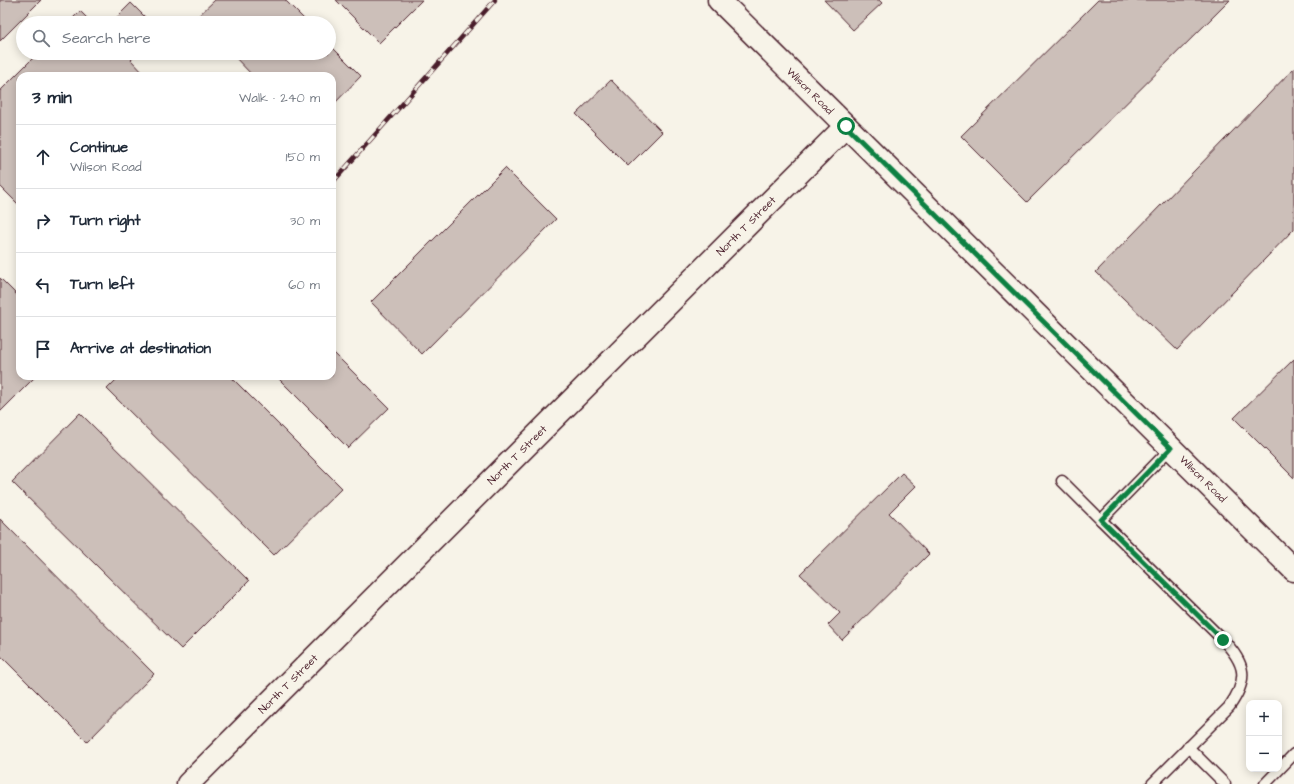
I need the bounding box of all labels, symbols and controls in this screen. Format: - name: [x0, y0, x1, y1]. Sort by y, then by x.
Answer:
- search box: [16, 16, 336, 60]
- icon: search: [30, 27, 52, 49]
- text: Search here: [62, 28, 151, 49]
- street label: Wilson Road: [783, 64, 837, 118]
- text: 3 min: [32, 86, 72, 110]
- text: Walk · 240 m: [239, 89, 320, 107]
- route start: [837, 117, 855, 135]
- text: Continue: [70, 137, 128, 158]
- icon: ahead: [32, 146, 54, 168]
- text: 150 m: [286, 148, 320, 166]
- text: Wilson Road: [70, 158, 142, 176]
- street label: North T Street: [713, 193, 779, 259]
- icon: right: [32, 210, 54, 232]
- text: Turn right: [70, 210, 141, 231]
- text: 30 m: [290, 212, 320, 230]
- icon: left: [32, 274, 54, 296]
- text: Turn left: [70, 274, 134, 295]
- text: 60 m: [288, 276, 320, 294]
- icon: arrive: [32, 338, 54, 360]
- text: Arrive at destination: [70, 338, 211, 359]
- street label: North T Street: [484, 422, 550, 488]
- street label: Wilson Road: [1176, 452, 1230, 506]
- route end: [1214, 631, 1232, 649]
- street label: North T Street: [255, 651, 321, 717]
- map controls: [1246, 700, 1282, 772]
- button: +: [1246, 700, 1282, 736]
- button: −: [1246, 736, 1282, 772]

